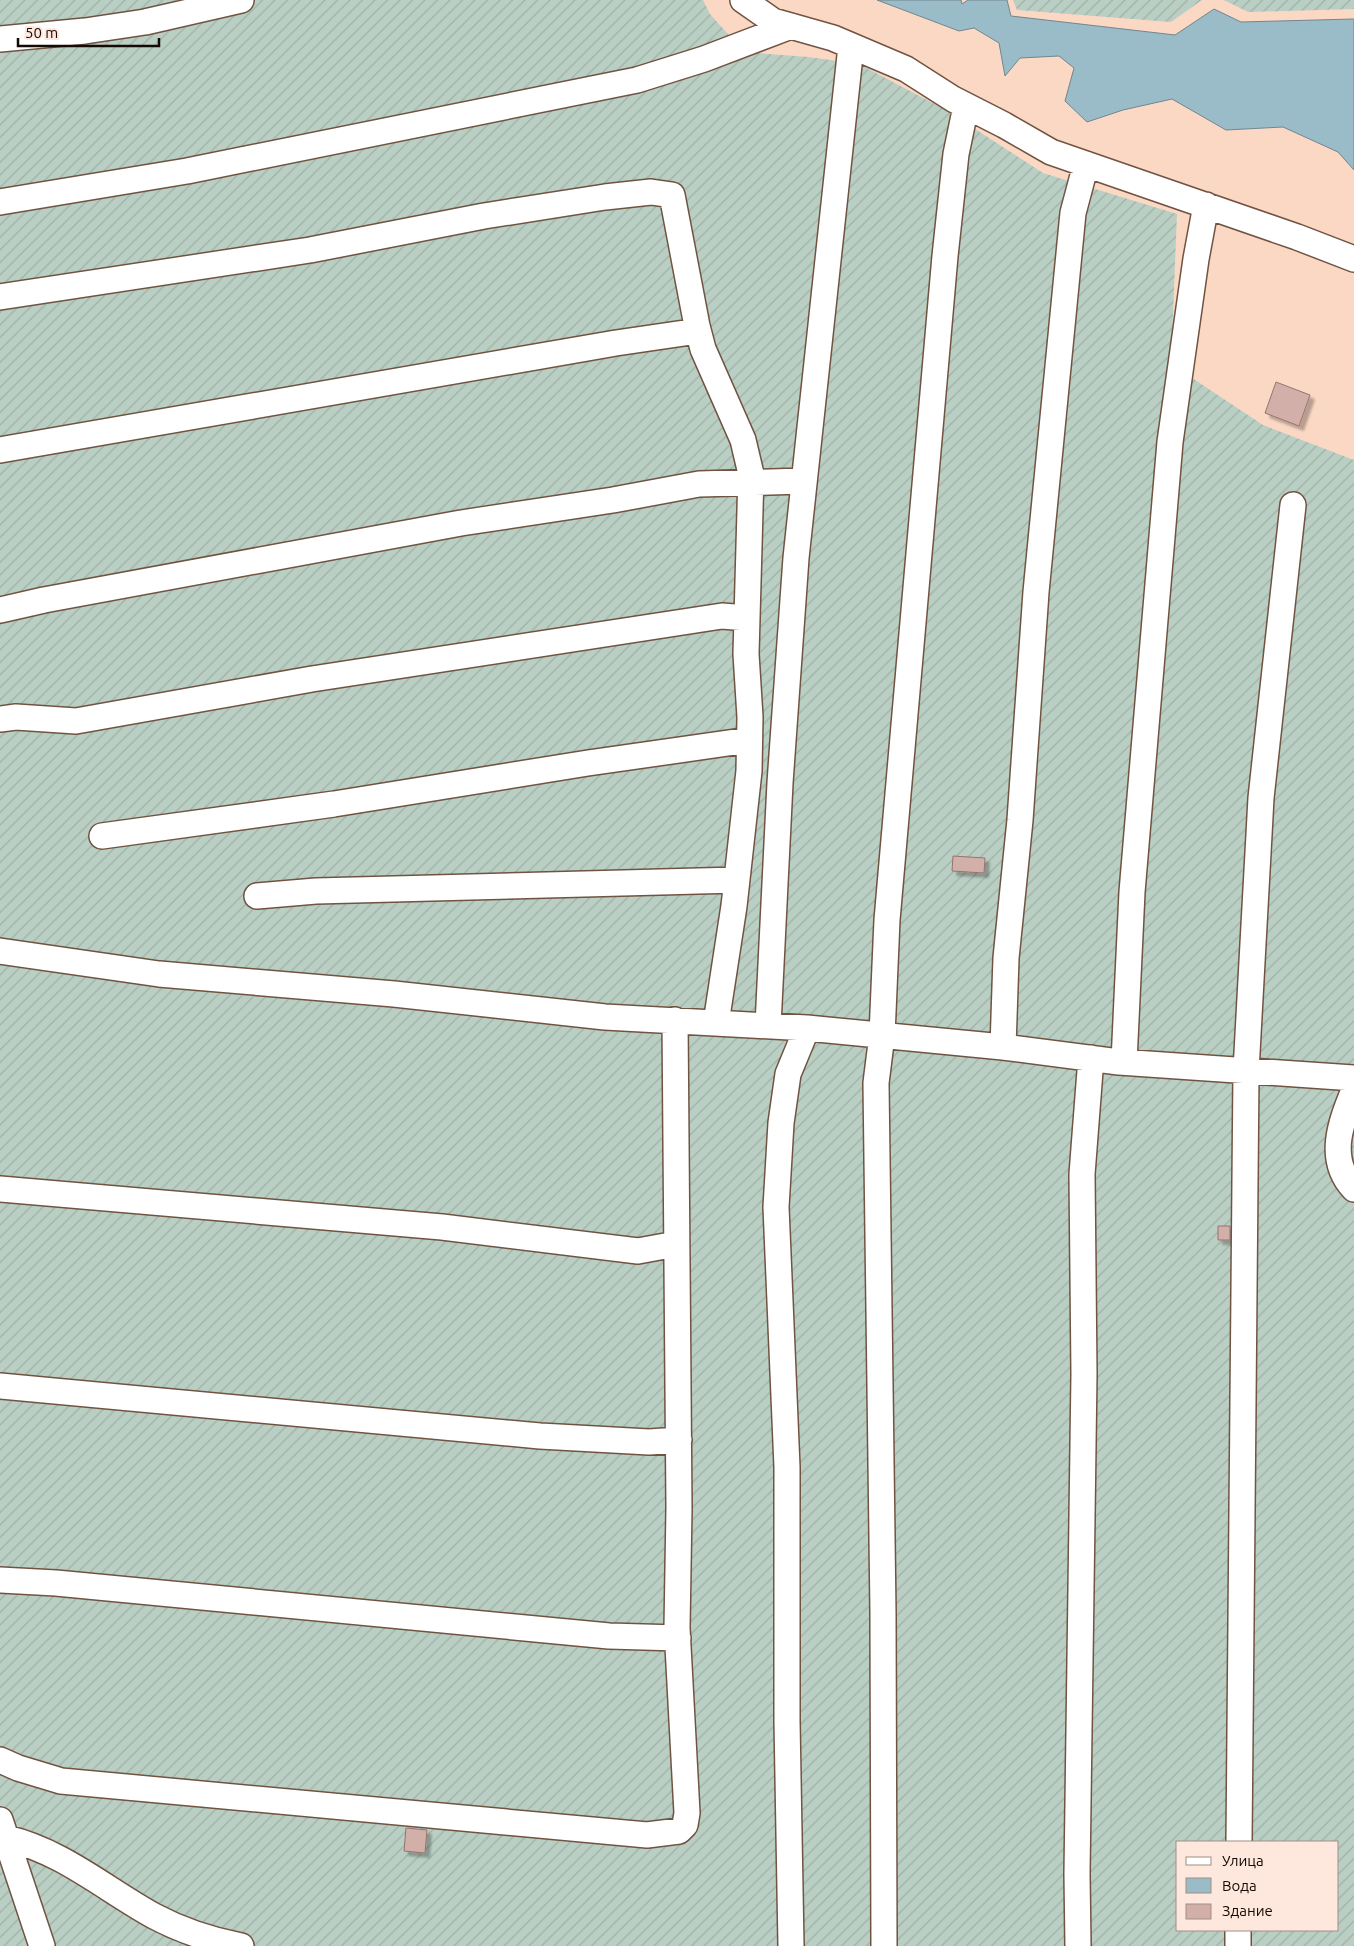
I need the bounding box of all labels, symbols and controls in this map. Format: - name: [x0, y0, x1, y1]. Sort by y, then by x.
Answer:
- scale bar: [18, 15, 159, 47]
- text: 50 m: [25, 24, 58, 41]
- legend: [1176, 1841, 1339, 1931]
- text: Улица: [1222, 1852, 1264, 1869]
- text: Вода: [1222, 1877, 1257, 1894]
- text: Здание: [1222, 1902, 1273, 1919]

